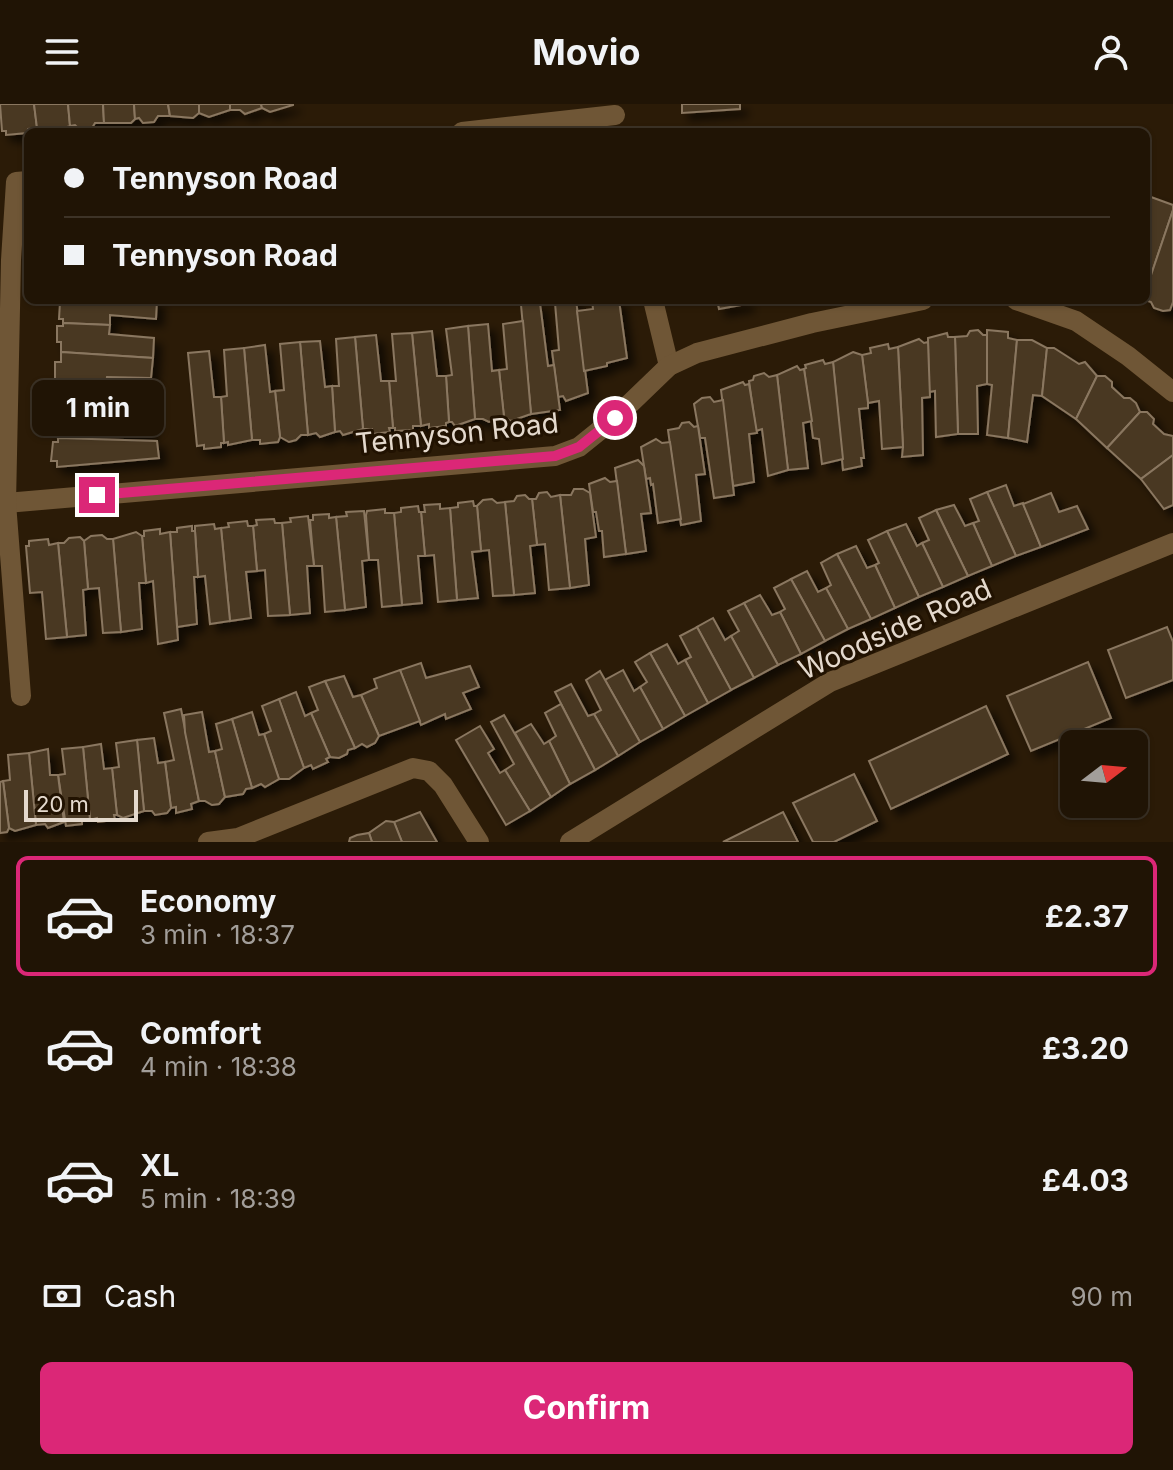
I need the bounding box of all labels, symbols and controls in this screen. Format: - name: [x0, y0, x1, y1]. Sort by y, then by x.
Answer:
- icon: menu: [40, 30, 84, 74]
- text: Movio: [532, 30, 641, 74]
- icon: person: [1089, 30, 1133, 74]
- text: Tennyson Road: [112, 160, 338, 196]
- text: Tennyson Road: [112, 237, 338, 273]
- callout: 1 min: [31, 379, 163, 435]
- text: 1 min: [66, 392, 130, 423]
- route start: [597, 400, 633, 436]
- street label: Tennyson Road: [354, 405, 560, 461]
- route end: [79, 477, 115, 513]
- street label: Woodside Road: [793, 571, 997, 687]
- north arrow: [1060, 730, 1148, 818]
- map controls: [1060, 730, 1148, 818]
- scale bar: [24, 786, 138, 822]
- text: 20 m: [36, 791, 89, 817]
- icon: car: [44, 880, 116, 952]
- text: Economy: [140, 883, 276, 919]
- text: £2.37: [1045, 898, 1129, 934]
- text: 3 min · 18:37: [140, 919, 295, 950]
- icon: car: [44, 1012, 116, 1084]
- text: Comfort: [140, 1015, 261, 1051]
- text: £3.20: [1042, 1030, 1129, 1066]
- text: 4 min · 18:38: [140, 1051, 297, 1082]
- icon: car: [44, 1144, 116, 1216]
- text: XL: [140, 1147, 179, 1183]
- text: £4.03: [1042, 1162, 1129, 1198]
- text: 5 min · 18:39: [140, 1183, 296, 1214]
- icon: cash: [40, 1274, 84, 1318]
- text: Cash: [104, 1278, 176, 1314]
- text: 90 m: [1070, 1281, 1133, 1312]
- button: Confirm: [40, 1362, 1133, 1454]

